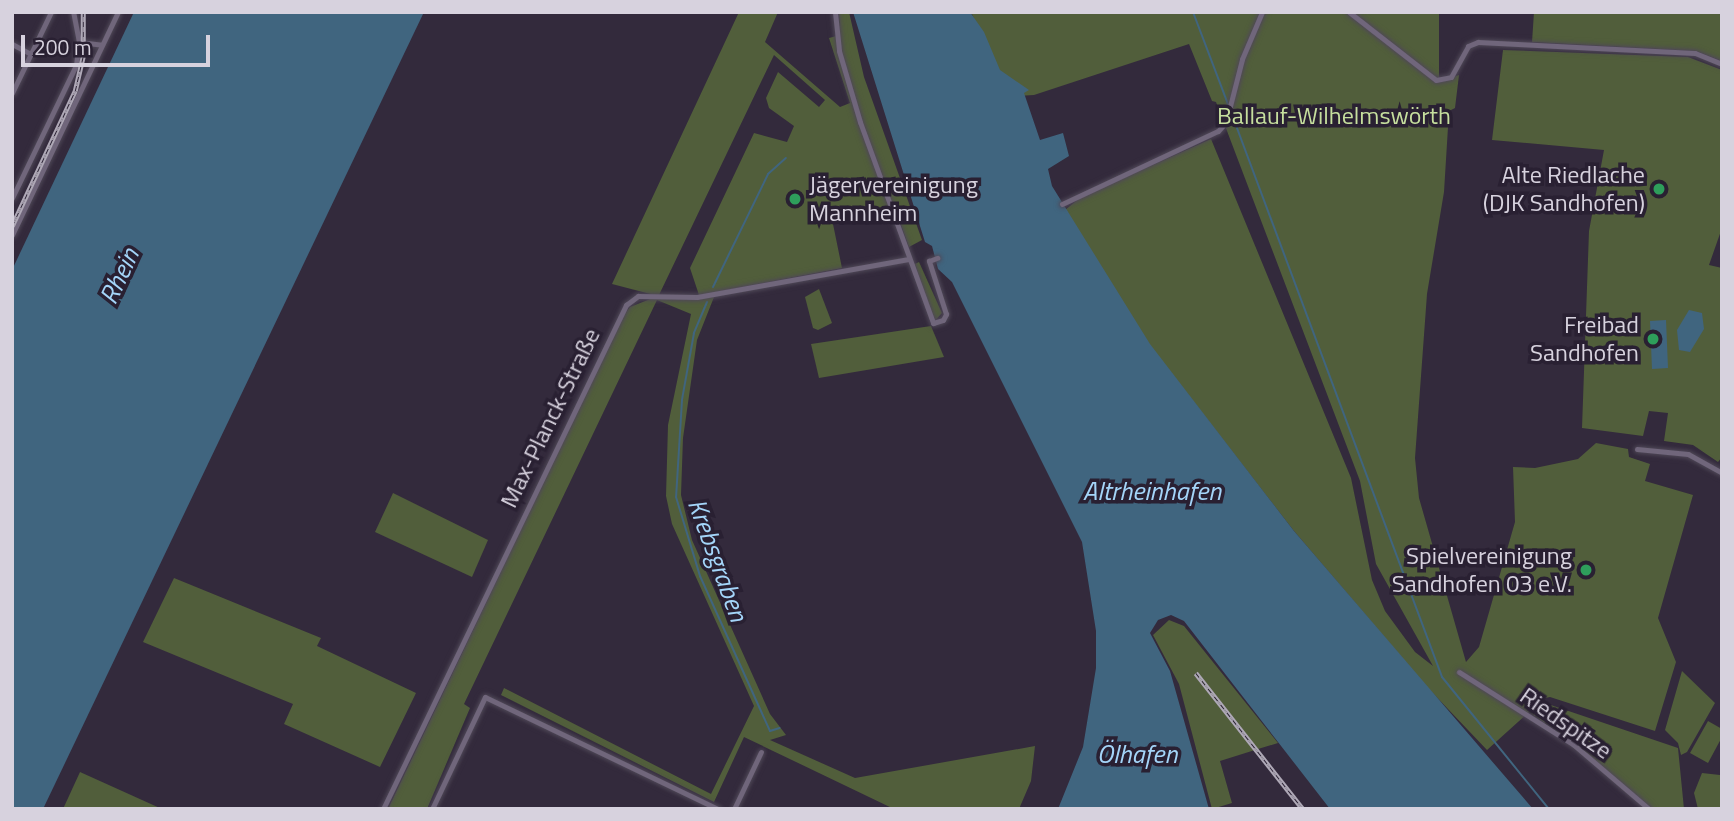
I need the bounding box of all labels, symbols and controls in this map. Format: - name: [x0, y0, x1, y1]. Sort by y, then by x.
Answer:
- scale bar: [24, 21, 214, 65]
- text: 200 m: [34, 31, 91, 63]
- park label: Ballauf-Wilhelmswörth: [1217, 102, 1451, 130]
- place label: Alte Riedlache (DJK Sandhofen): [1483, 161, 1645, 217]
- place label: Jägervereinigung Mannheim: [809, 171, 978, 227]
- marker: Alte Riedlache (DJK Sandhofen): [1651, 181, 1667, 197]
- marker: Jägervereinigung Mannheim: [787, 191, 803, 207]
- water label: Rhein: [93, 243, 145, 309]
- place label: Freibad Sandhofen: [1530, 311, 1639, 367]
- street label: Max-Planck-Straße: [494, 324, 606, 512]
- marker: Freibad Sandhofen: [1645, 331, 1661, 347]
- water label: Altrheinhafen: [1083, 475, 1221, 507]
- water label: Krebsgraben: [681, 494, 755, 626]
- place label: Spielvereinigung Sandhofen 03 e.V.: [1392, 542, 1572, 598]
- marker: Spielvereinigung Sandhofen 03 e.V.: [1578, 562, 1594, 578]
- street label: Riedspitze: [1515, 681, 1617, 765]
- water label: Ölhafen: [1097, 738, 1177, 770]

